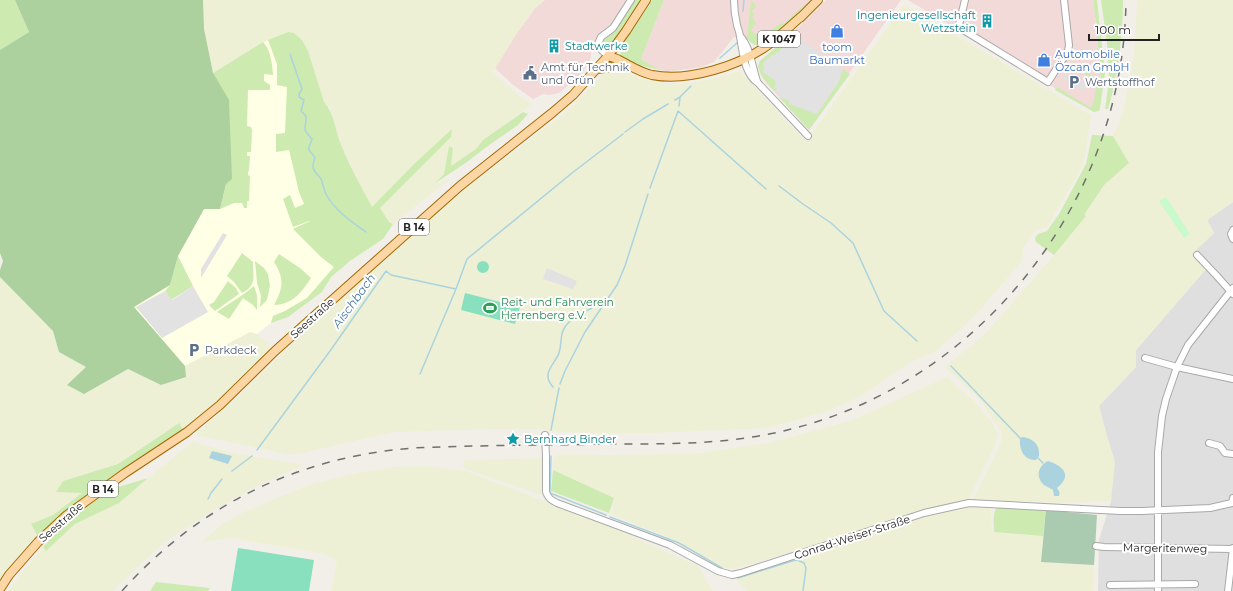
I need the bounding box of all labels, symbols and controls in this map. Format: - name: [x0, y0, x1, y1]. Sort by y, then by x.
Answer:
- place label: Ingenieurgesellschaft Wetzstein: [857, 8, 977, 35]
- building icon: Ingenieurgesellschaft Wetzstein: [979, 13, 995, 29]
- scale bar: [1089, 16, 1159, 42]
- text: 100 m: [1095, 22, 1131, 37]
- shop icon: toom Baumarkt: [829, 23, 845, 39]
- road number: K 1047: [758, 31, 800, 47]
- building icon: Stadtwerke: [546, 38, 562, 54]
- place label: Stadtwerke: [565, 39, 628, 53]
- place label: toom Baumarkt: [809, 40, 865, 67]
- place label: Automobile Özcan GmbH: [1055, 47, 1129, 74]
- shop icon: Automobile Özcan GmbH: [1036, 52, 1052, 68]
- place label: Amt für Technik und Grün: [541, 60, 630, 87]
- public building icon: Amt für Technik und Grün: [522, 65, 538, 81]
- parking icon: Wertstoffhof: [1066, 74, 1082, 90]
- place label: Wertstoffhof: [1085, 75, 1156, 89]
- road number: B 14: [399, 219, 429, 235]
- water label: Aischbach: [328, 271, 378, 332]
- street label: Seestraße: [287, 294, 337, 341]
- place label: Reit- und Fahrverein Herrenberg e.V.: [501, 295, 614, 322]
- sports icon: Reit- und Fahrverein Herrenberg e.V.: [482, 300, 498, 316]
- parking icon: Parkdeck: [186, 342, 202, 358]
- place label: Parkdeck: [205, 343, 257, 357]
- place icon: Bernhard Binder: [505, 431, 521, 447]
- place label: Bernhard Binder: [524, 432, 616, 446]
- road number: B 14: [88, 481, 118, 497]
- street label: Seestraße: [36, 499, 86, 545]
- street label: Conrad-Weiser-Straße: [792, 512, 912, 562]
- street label: Margeritenweg: [1123, 540, 1207, 556]

